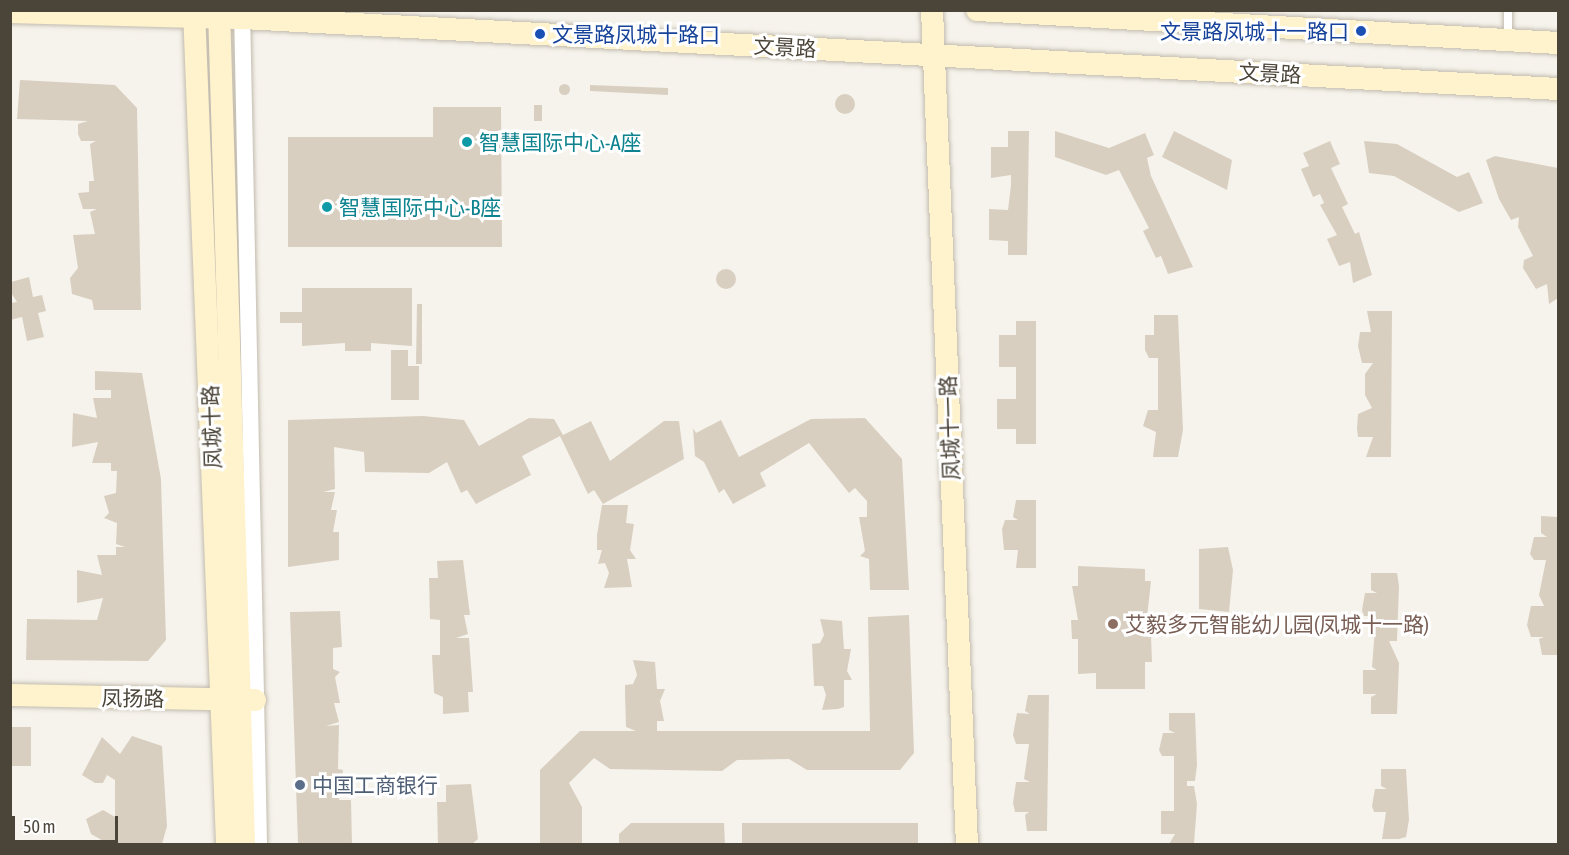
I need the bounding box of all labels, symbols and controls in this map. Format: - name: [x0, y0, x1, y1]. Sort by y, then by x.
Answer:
- place label: 文景路凤城十一路口: [1160, 18, 1349, 44]
- place label: 文景路凤城十路口: [552, 21, 720, 47]
- marker: 文景路凤城十一路口: [1354, 24, 1368, 38]
- marker: 文景路凤城十路口: [533, 27, 547, 41]
- street label: 文景路: [753, 33, 817, 61]
- street label: 文景路: [1238, 59, 1302, 87]
- place label: 智慧国际中心-A座: [479, 129, 642, 155]
- marker: 智慧国际中心-A座: [460, 135, 474, 149]
- place label: 智慧国际中心-B座: [339, 194, 501, 220]
- marker: 智慧国际中心-B座: [320, 200, 334, 214]
- street label: 凤城十一路: [935, 375, 963, 481]
- street label: 凤城十路: [197, 385, 225, 469]
- place label: 艾毅多元智能幼儿园(凤城十一路): [1125, 611, 1429, 637]
- marker: 艾毅多元智能幼儿园(凤城十一路): [1106, 617, 1120, 631]
- street label: 凤扬路: [101, 685, 165, 711]
- place label: 中国工商银行: [312, 772, 438, 798]
- marker: 中国工商银行: [293, 778, 307, 792]
- scale bar: [15, 804, 122, 842]
- text: 50 m: [23, 816, 55, 837]

